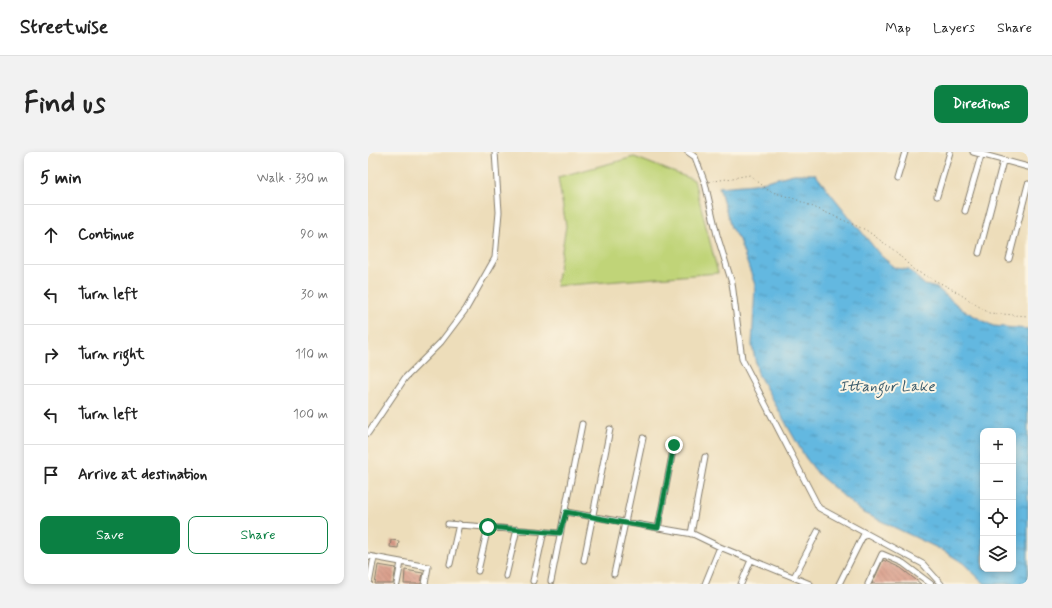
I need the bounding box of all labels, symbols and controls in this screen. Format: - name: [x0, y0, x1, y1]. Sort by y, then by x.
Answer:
- text: Streetwise: [20, 15, 108, 40]
- text: Map: [885, 19, 911, 37]
- text: Layers: [933, 19, 975, 37]
- text: Share: [997, 19, 1032, 37]
- button: Directions: [934, 85, 1028, 123]
- text: Find us: [24, 86, 105, 123]
- text: 5 min: [40, 167, 82, 189]
- text: Walk · 330 m: [257, 170, 328, 187]
- icon: ahead: [40, 224, 62, 246]
- text: Continue: [78, 225, 134, 245]
- text: 90 m: [300, 226, 328, 243]
- icon: left: [40, 284, 62, 306]
- text: Turn left: [78, 285, 138, 305]
- text: 30 m: [301, 286, 328, 303]
- icon: right: [40, 344, 62, 366]
- text: Turn right: [78, 345, 145, 365]
- text: 110 m: [295, 346, 328, 363]
- water label: Ittangur Lake: [839, 377, 935, 399]
- icon: left: [40, 404, 62, 426]
- text: Turn left: [78, 405, 138, 425]
- text: 100 m: [293, 406, 328, 423]
- map controls: [980, 428, 1016, 572]
- button: +: [980, 428, 1016, 464]
- route end: [665, 436, 683, 454]
- icon: arrive: [40, 464, 62, 486]
- button: −: [980, 464, 1016, 500]
- text: Arrive at destination: [78, 465, 207, 485]
- button: locate: [980, 500, 1016, 536]
- button: Save: [40, 516, 180, 554]
- button: Share: [188, 516, 328, 554]
- route start: [479, 518, 497, 536]
- button: layers: [980, 536, 1016, 572]

